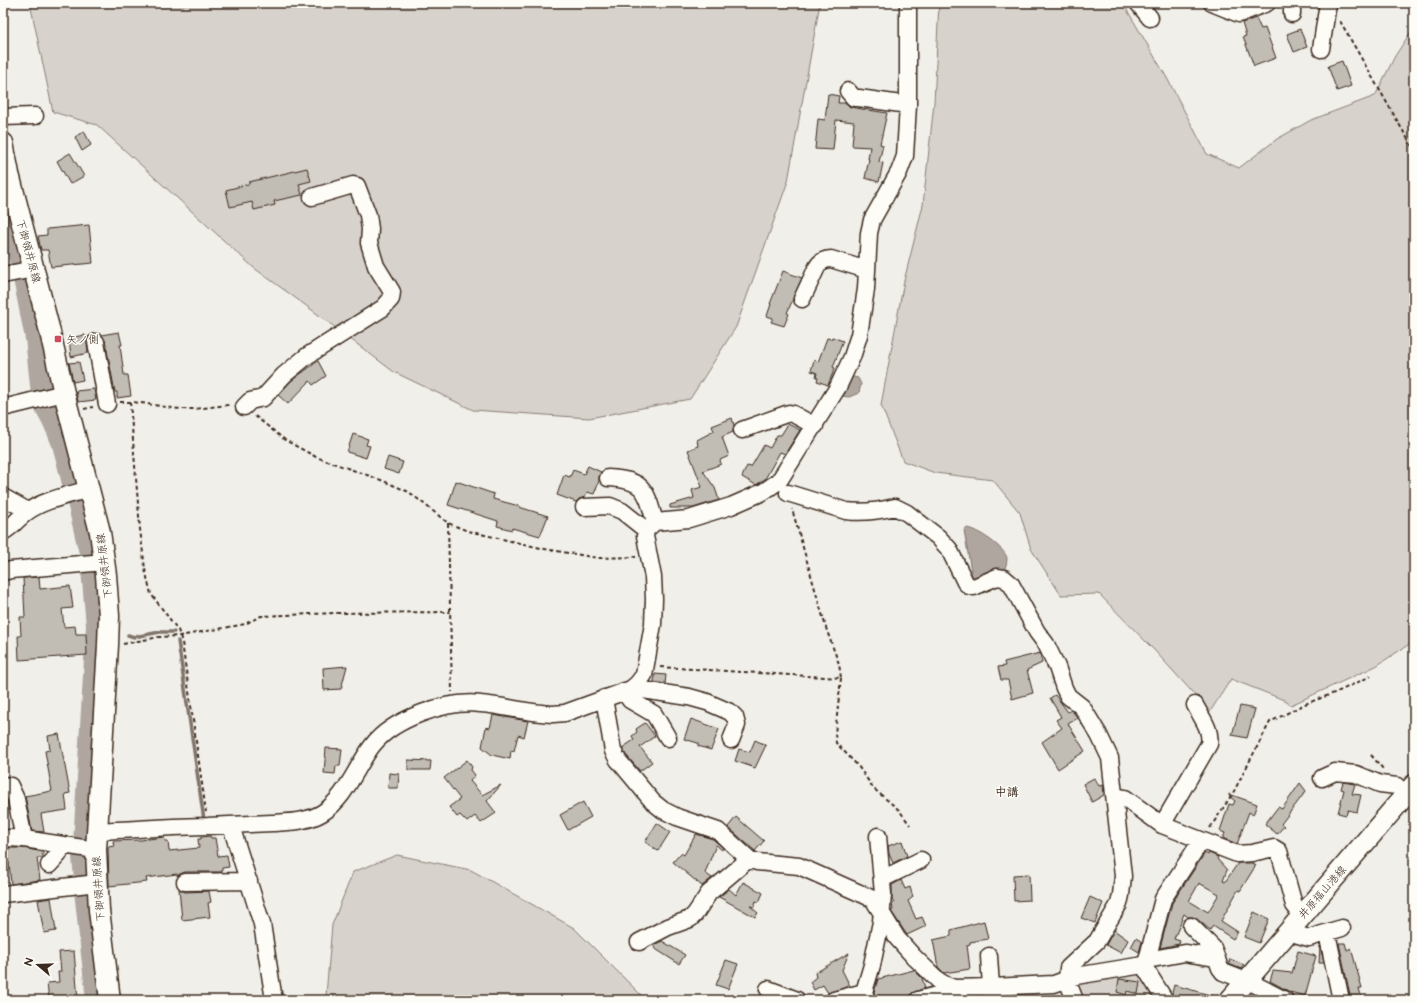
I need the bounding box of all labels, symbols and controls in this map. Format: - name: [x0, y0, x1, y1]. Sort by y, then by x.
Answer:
- street label: 下御領井原線: [14, 218, 43, 285]
- place label: 矢ノ側: [66, 333, 99, 346]
- marker: 矢ノ側: [53, 334, 63, 344]
- street label: 下御領井原線: [94, 532, 115, 599]
- district label: 中講: [995, 785, 1019, 800]
- street label: 下御領井原線: [90, 856, 107, 922]
- street label: 井原福山港線: [1296, 863, 1349, 921]
- north arrow: [18, 945, 58, 985]
- text: N: [22, 956, 37, 968]

